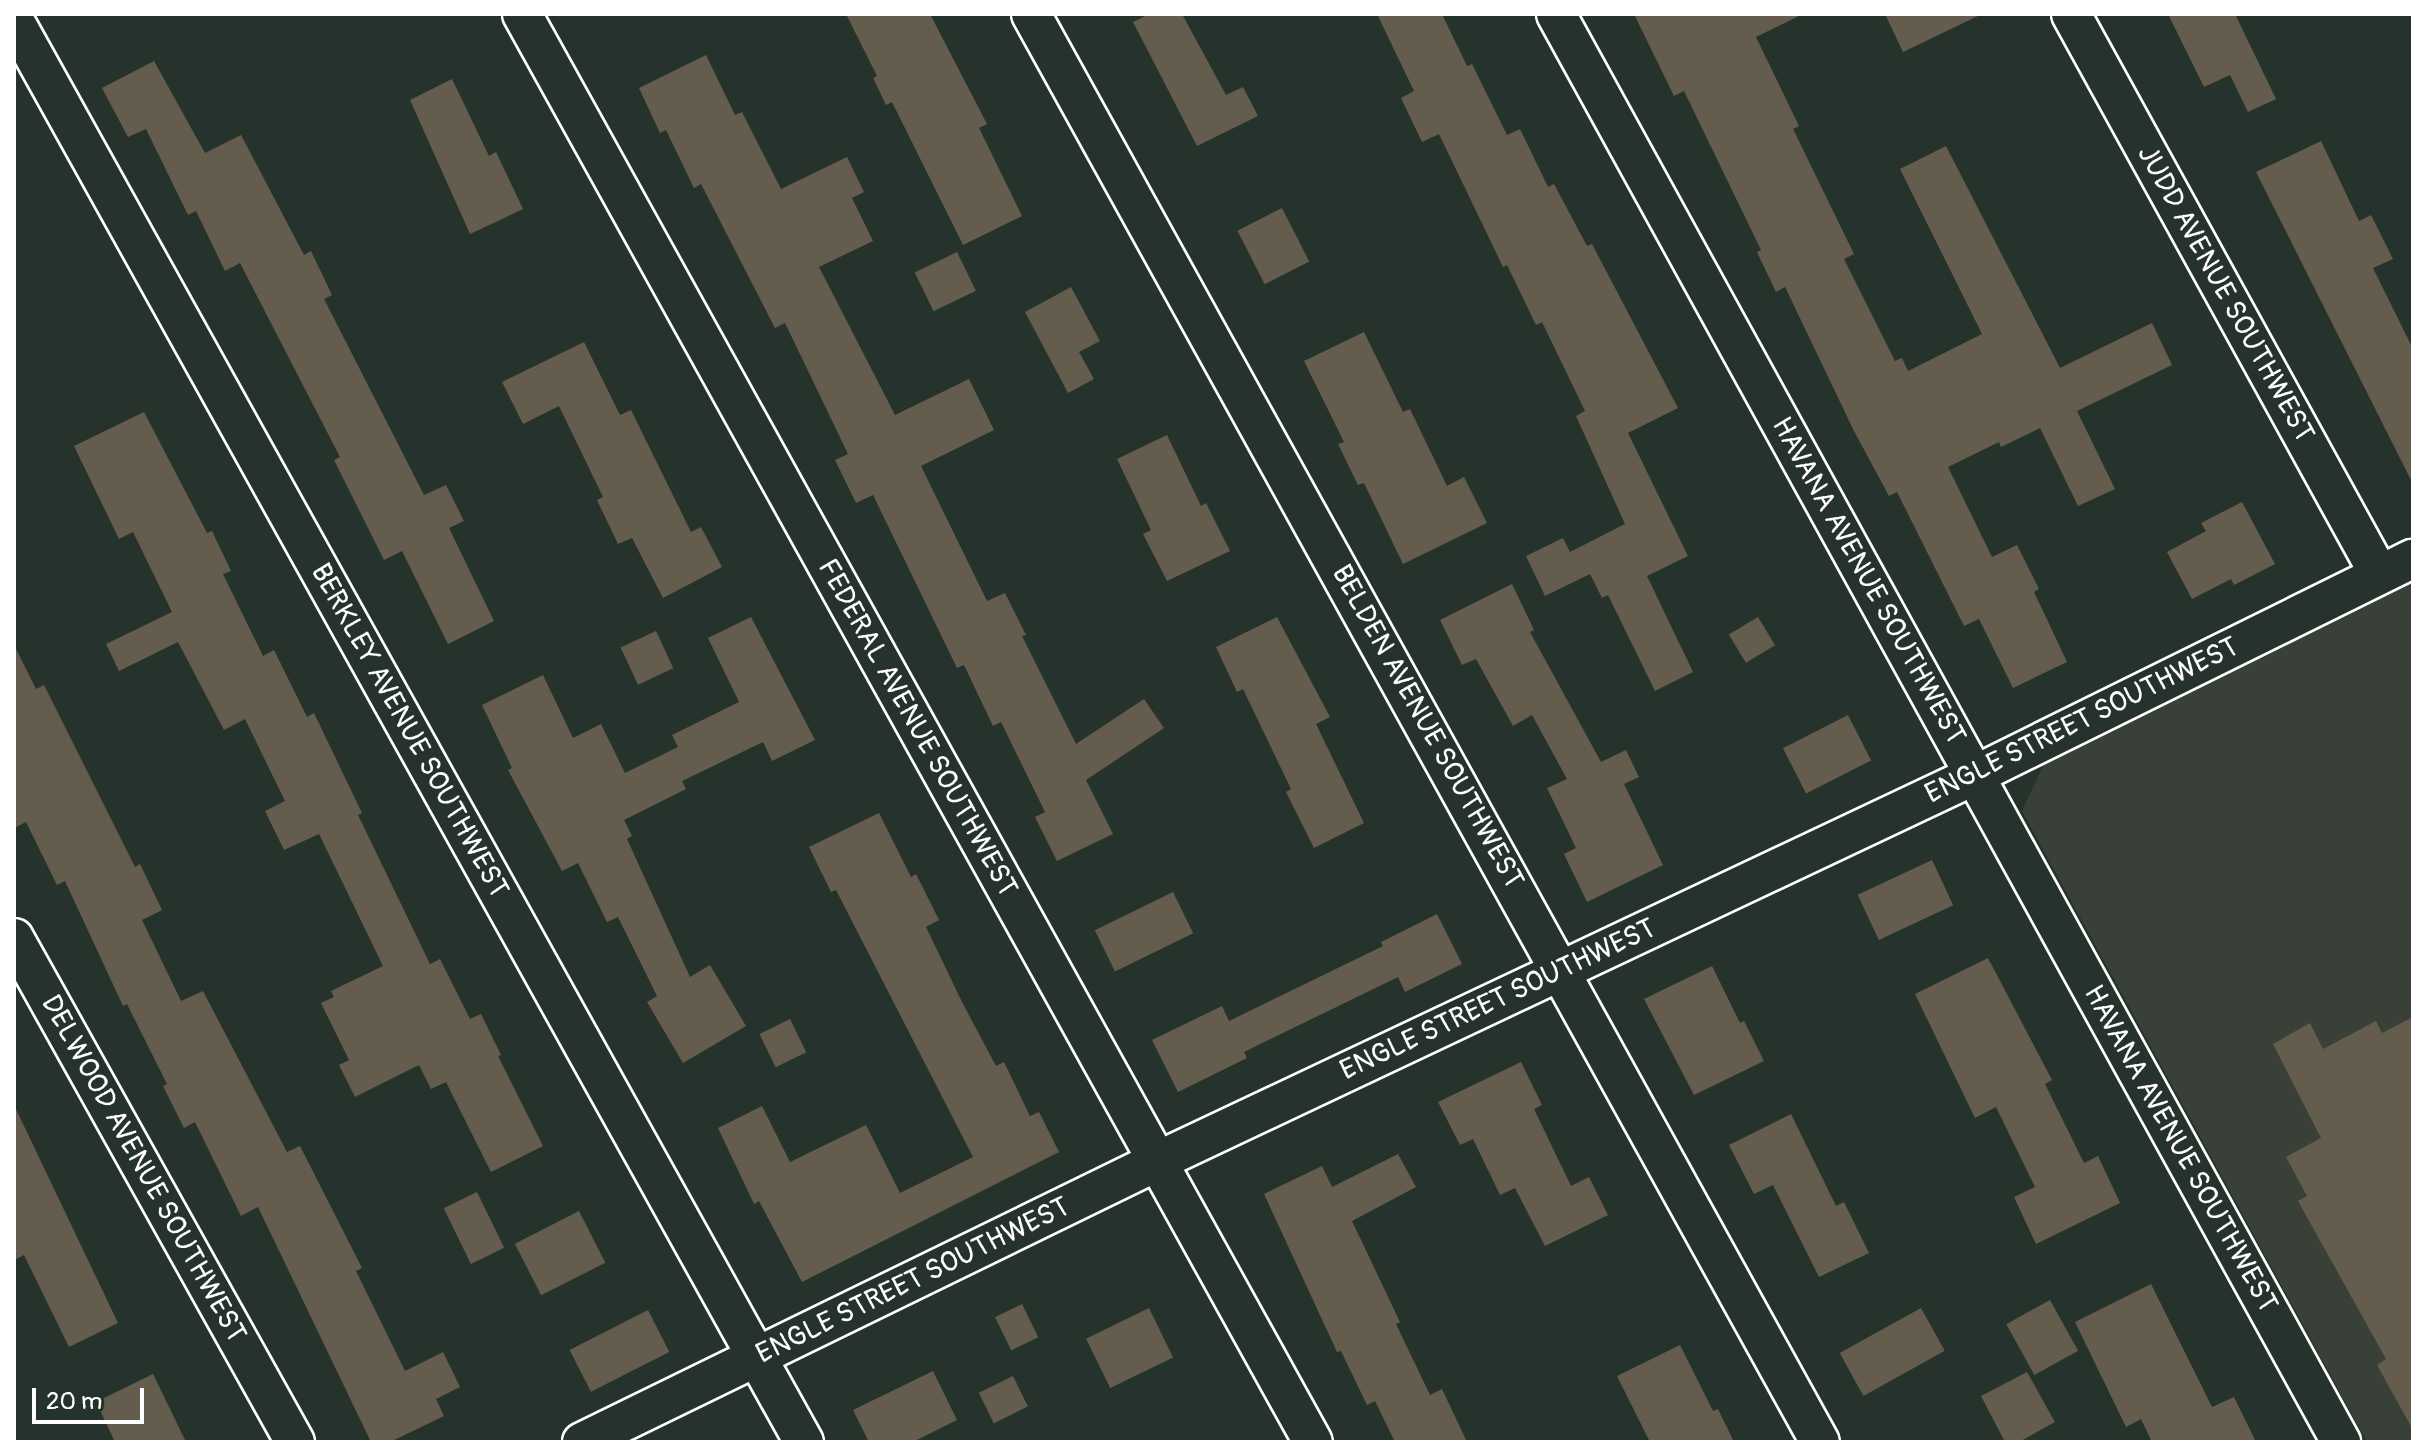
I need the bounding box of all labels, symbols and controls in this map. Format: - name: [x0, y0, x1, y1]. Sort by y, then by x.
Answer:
- street label: JUDD AVENUE SOUTHWEST: [2129, 140, 2321, 448]
- street label: HAVANA AVENUE SOUTHWEST: [1764, 411, 1972, 751]
- street label: FEDERAL AVENUE SOUTHWEST: [810, 553, 1024, 903]
- street label: BERKLEY AVENUE SOUTHWEST: [303, 558, 515, 904]
- street label: BELDEN AVENUE SOUTHWEST: [1324, 559, 1530, 895]
- street label: ENGLE STREET SOUTHWEST: [1920, 630, 2244, 812]
- street label: ENGLE STREET SOUTHWEST: [1335, 912, 1661, 1088]
- street label: HAVANA AVENUE SOUTHWEST: [2076, 979, 2284, 1319]
- street label: DELWOOD AVENUE SOUTHWEST: [33, 990, 253, 1348]
- street label: ENGLE STREET SOUTHWEST: [751, 1190, 1075, 1372]
- scale bar: [36, 1372, 148, 1422]
- text: 20 m: [46, 1387, 102, 1416]

